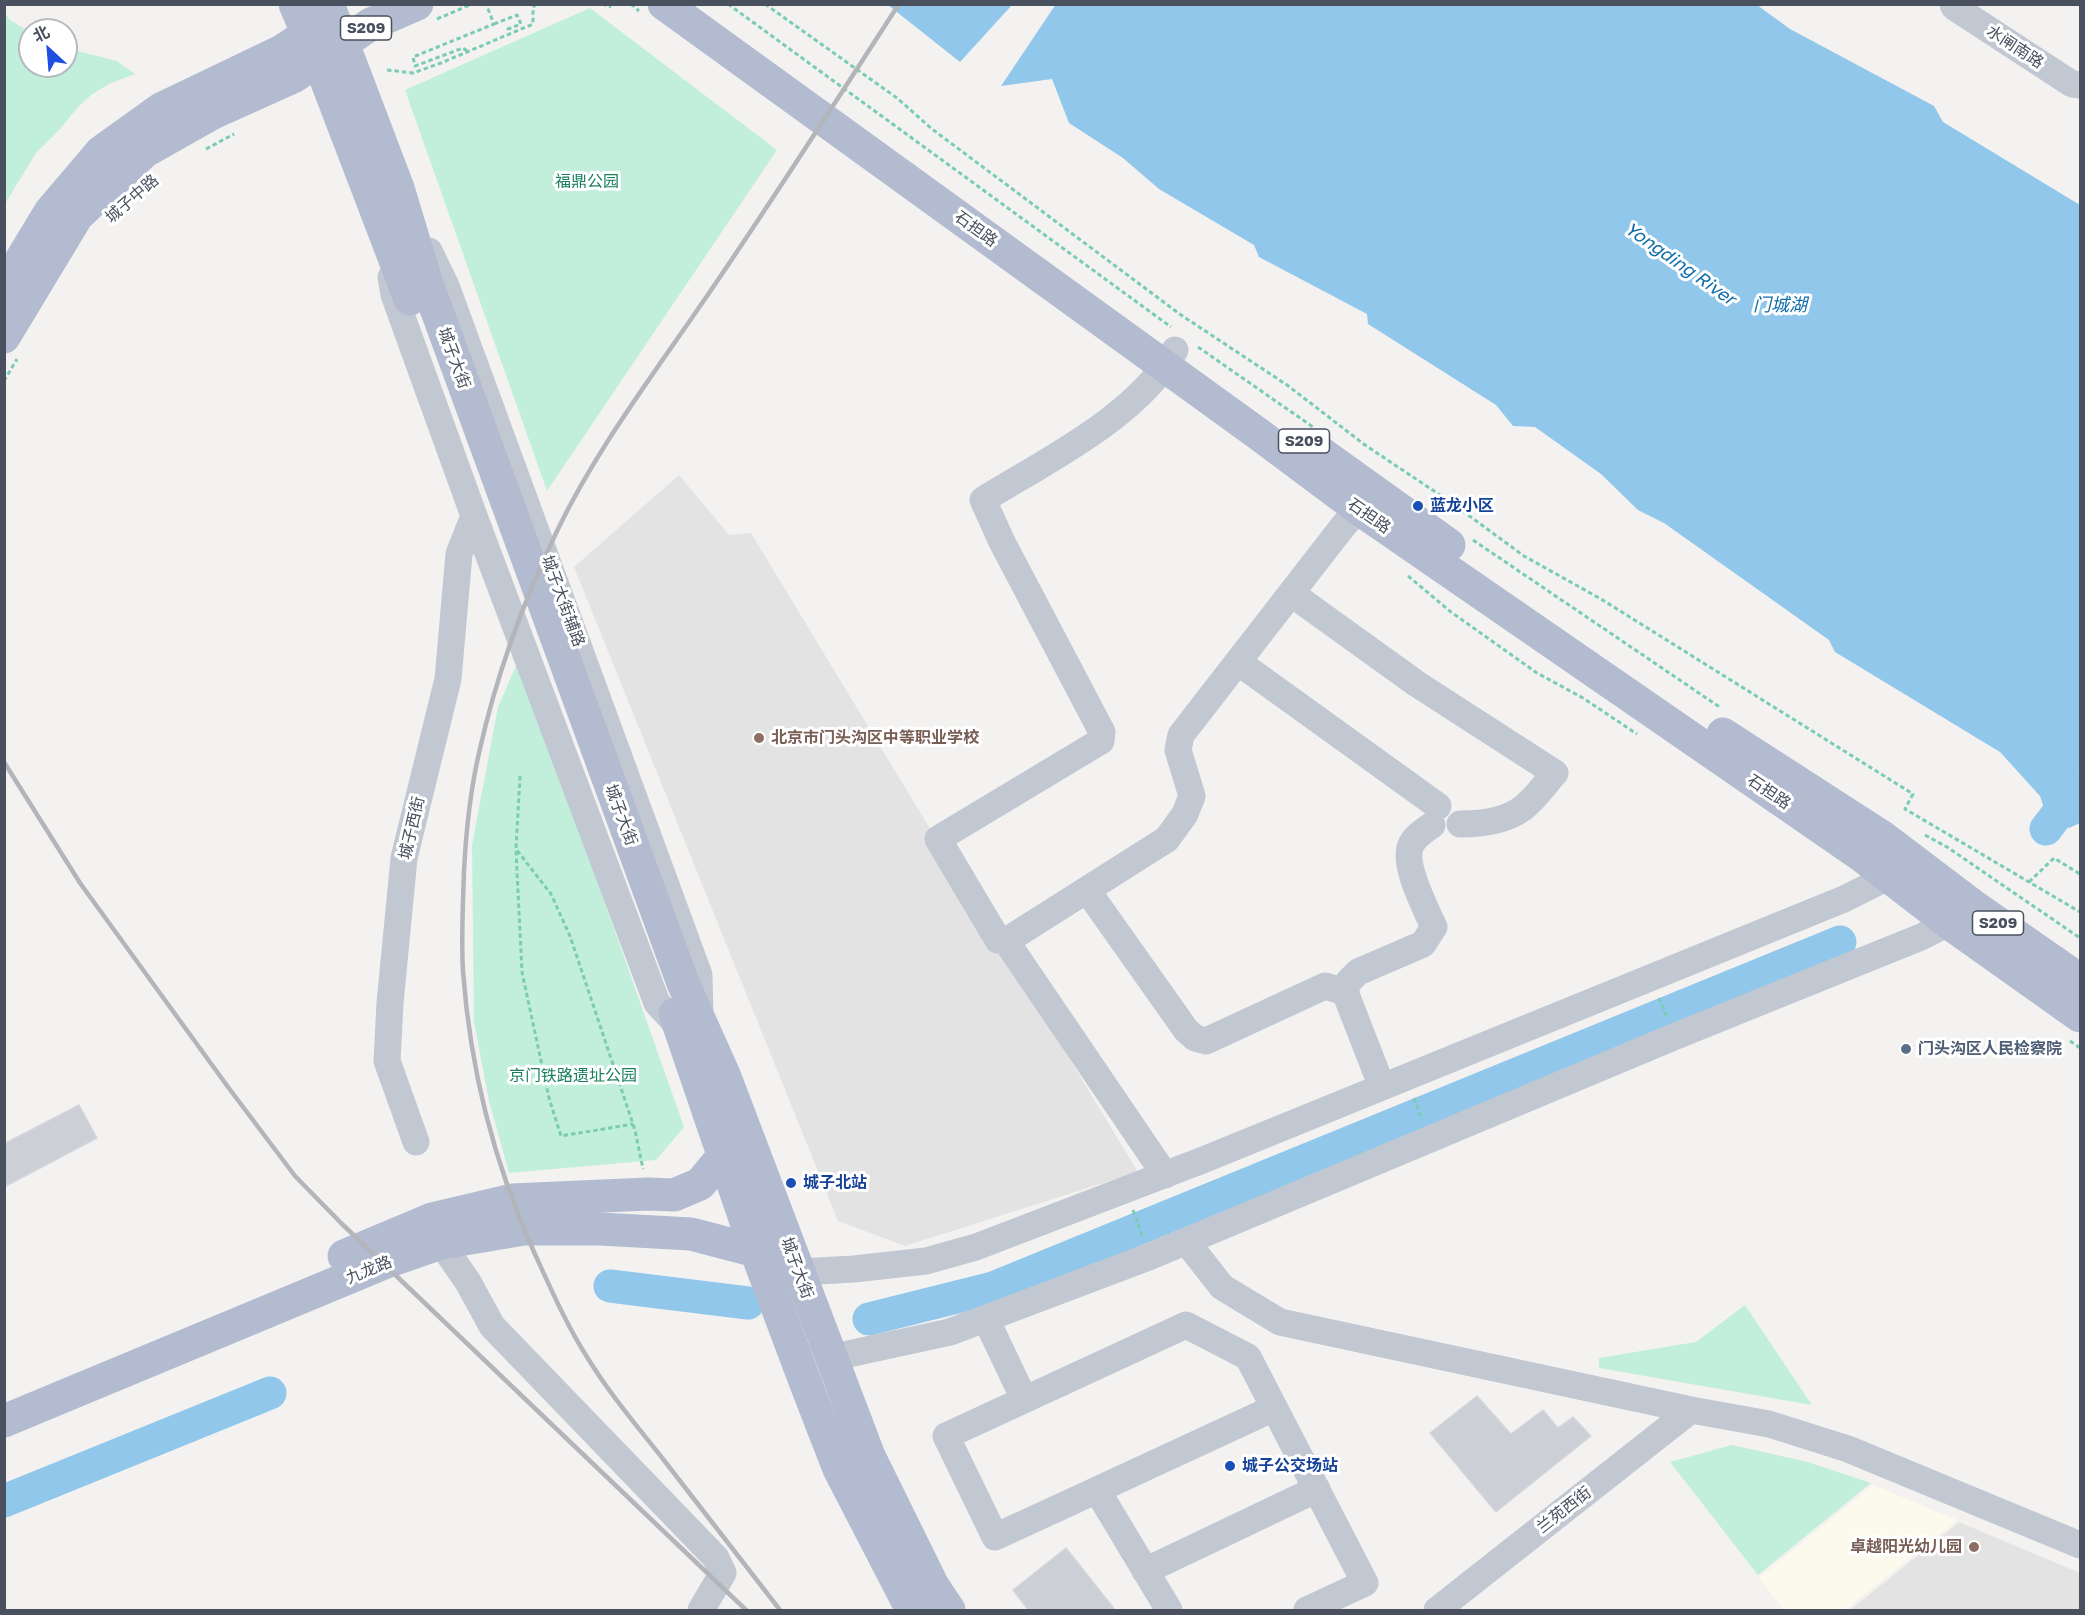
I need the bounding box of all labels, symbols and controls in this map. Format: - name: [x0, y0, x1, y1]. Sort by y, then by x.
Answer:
- road number: S209: [340, 16, 392, 40]
- north arrow: [18, 18, 78, 78]
- text: 北: [29, 21, 53, 46]
- street label: 水闸南路: [1983, 22, 2047, 72]
- street label: 城子中路: [102, 171, 162, 227]
- park label: 福鼎公园: [555, 172, 619, 192]
- street label: 石担路: [951, 207, 1001, 251]
- water label: Yongding River: [1621, 218, 1739, 310]
- water label: 门城湖: [1753, 294, 1807, 316]
- street label: 城子大街: [434, 325, 474, 391]
- road number: S209: [1278, 429, 1330, 453]
- street label: 石担路: [1344, 494, 1394, 538]
- place label: 蓝龙小区: [1430, 496, 1494, 516]
- marker: 蓝龙小区: [1411, 499, 1425, 513]
- street label: 城子大街辅路: [538, 553, 588, 649]
- place label: 北京市门头沟区中等职业学校: [771, 728, 979, 748]
- marker: 北京市门头沟区中等职业学校: [752, 731, 766, 745]
- street label: 石担路: [1744, 771, 1794, 813]
- street label: 城子大街: [601, 782, 641, 848]
- street label: 城子西街: [395, 795, 429, 861]
- road number: S209: [1972, 911, 2024, 935]
- place label: 门头沟区人民检察院: [1918, 1039, 2062, 1059]
- marker: 门头沟区人民检察院: [1899, 1042, 1913, 1056]
- park label: 京门铁路遗址公园: [509, 1066, 637, 1086]
- place label: 城子北站: [803, 1173, 867, 1193]
- marker: 城子北站: [784, 1176, 798, 1190]
- street label: 城子大街: [777, 1235, 817, 1301]
- street label: 九龙路: [343, 1252, 395, 1288]
- place label: 城子公交场站: [1242, 1456, 1338, 1476]
- marker: 城子公交场站: [1223, 1459, 1237, 1473]
- street label: 兰苑西街: [1533, 1483, 1595, 1537]
- place label: 卓越阳光幼儿园: [1850, 1537, 1962, 1557]
- marker: 卓越阳光幼儿园: [1967, 1540, 1981, 1554]

